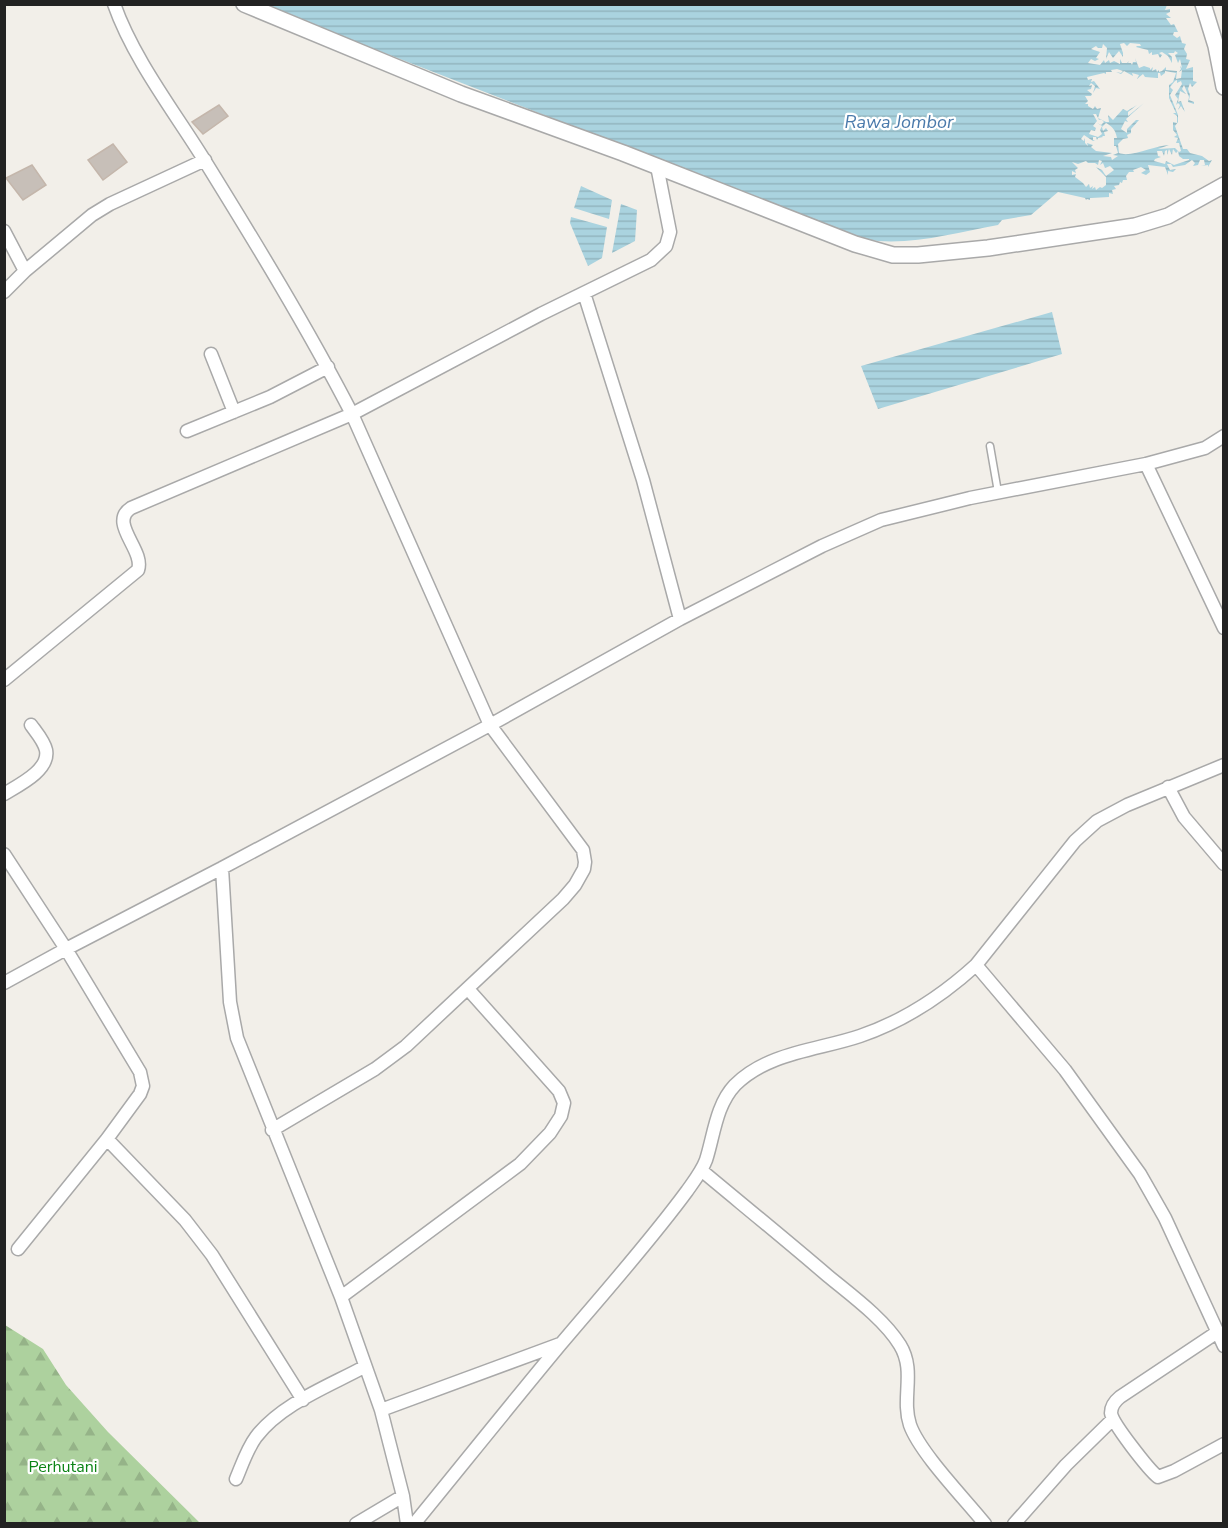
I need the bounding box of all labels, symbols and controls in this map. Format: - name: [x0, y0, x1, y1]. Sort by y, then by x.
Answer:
- water label: Rawa Jombor: [845, 110, 954, 134]
- park label: Perhutani: [29, 1456, 97, 1478]

